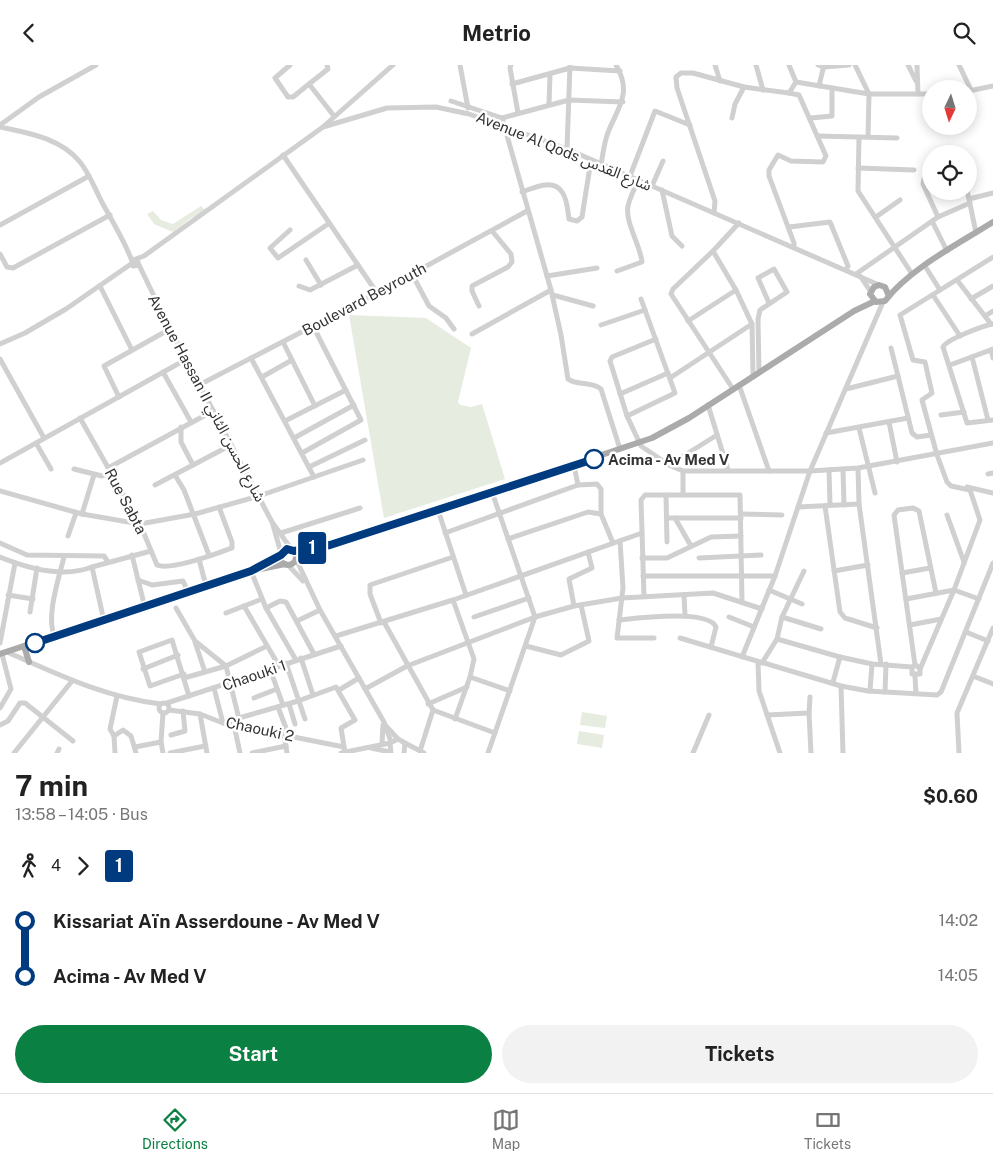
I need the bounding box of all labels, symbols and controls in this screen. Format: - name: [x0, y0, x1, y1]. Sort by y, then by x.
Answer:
- icon: back: [15, 19, 43, 47]
- icon: search: [950, 19, 978, 47]
- text: Metrio: [462, 20, 531, 46]
- north arrow: [922, 80, 978, 135]
- map controls: [922, 80, 977, 200]
- street label: Avenue Al Qods شارع القدس: [472, 108, 654, 198]
- button: locate: [922, 145, 977, 200]
- street label: Boulevard Beyrouth: [299, 259, 429, 339]
- street label: Avenue Hassan II شارع الحسن الثاني: [141, 291, 269, 507]
- marker: Acima - Av Med V: [584, 449, 604, 469]
- place label: Acima - Av Med V: [608, 451, 730, 468]
- street label: Rue Sabta: [102, 465, 150, 537]
- line badge: 1: [296, 532, 328, 564]
- text: 1: [308, 537, 316, 558]
- unlabelled marker: [25, 633, 45, 653]
- street label: Chaouki 1: [220, 656, 288, 694]
- street label: Chaouki 2: [224, 713, 296, 745]
- text: 7 min: [15, 769, 88, 802]
- text: $0.60: [923, 785, 978, 807]
- text: 13:58 – 14:05 · Bus: [15, 805, 148, 824]
- icon: walk: [15, 852, 43, 880]
- icon: forward: [69, 852, 97, 880]
- text: 1: [115, 855, 123, 876]
- text: 4: [51, 856, 61, 875]
- text: Kissariat Aïn Asserdoune - Av Med V: [53, 910, 380, 932]
- text: 14:02: [938, 911, 978, 930]
- text: Acima - Av Med V: [53, 965, 207, 987]
- text: 14:05: [938, 966, 978, 985]
- button: Start: [15, 1025, 492, 1083]
- button: Tickets: [502, 1025, 978, 1083]
- tab: Directions: [142, 1106, 208, 1152]
- tab: Map: [492, 1106, 520, 1152]
- tab: Tickets: [804, 1106, 851, 1152]

